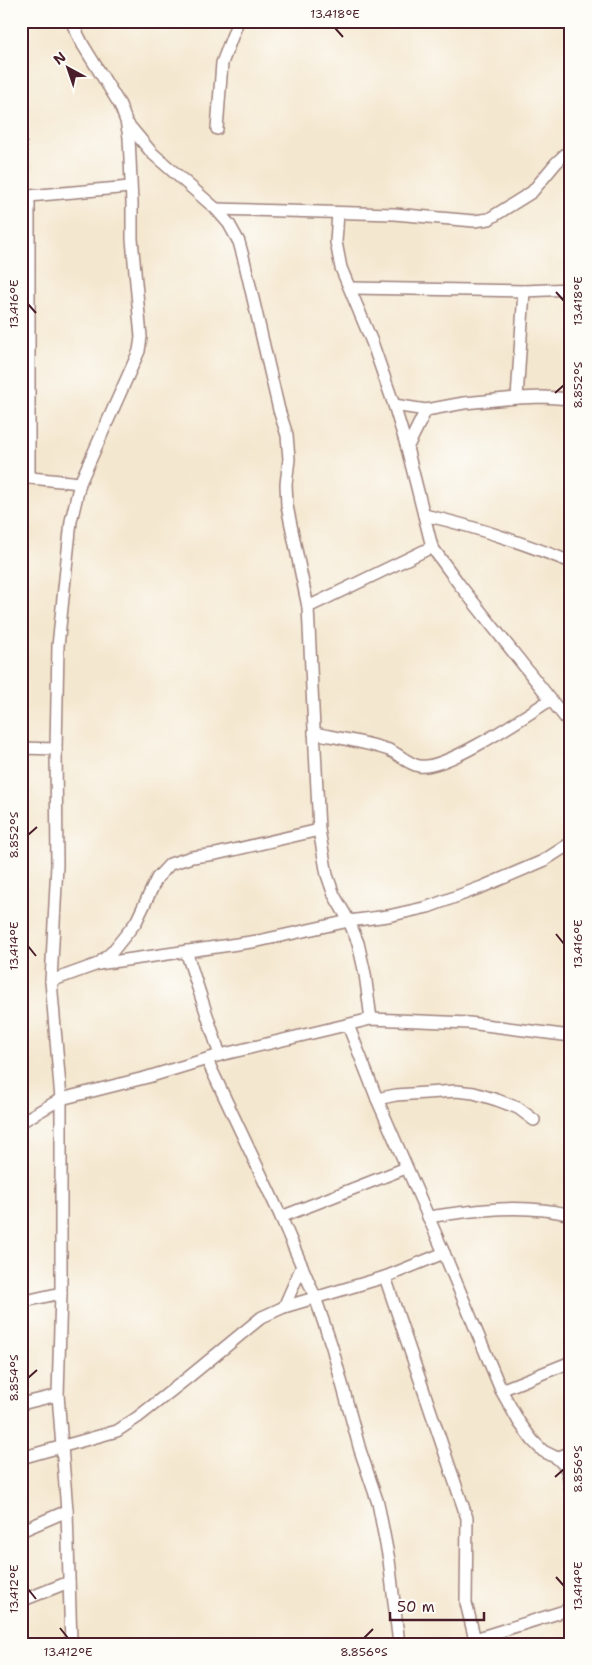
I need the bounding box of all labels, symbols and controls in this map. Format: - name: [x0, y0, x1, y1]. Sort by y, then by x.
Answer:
- text: 13.418°E: [310, 6, 360, 22]
- north arrow: [42, 42, 92, 92]
- text: N: [50, 48, 70, 69]
- text: 13.418°E: [570, 276, 586, 326]
- text: 13.416°E: [6, 279, 22, 329]
- text: 8.852°S: [570, 361, 586, 408]
- text: 8.852°S: [6, 811, 22, 858]
- text: 13.416°E: [570, 919, 586, 969]
- text: 13.414°E: [6, 922, 22, 971]
- text: 8.854°S: [6, 1354, 22, 1402]
- text: 8.856°S: [570, 1445, 586, 1493]
- text: 13.414°E: [570, 1562, 586, 1611]
- text: 13.412°E: [6, 1565, 22, 1613]
- scale bar: [390, 1590, 483, 1622]
- text: 50 m: [397, 1597, 435, 1617]
- text: 13.412°E: [44, 1644, 92, 1660]
- text: 8.856°S: [340, 1644, 388, 1660]

